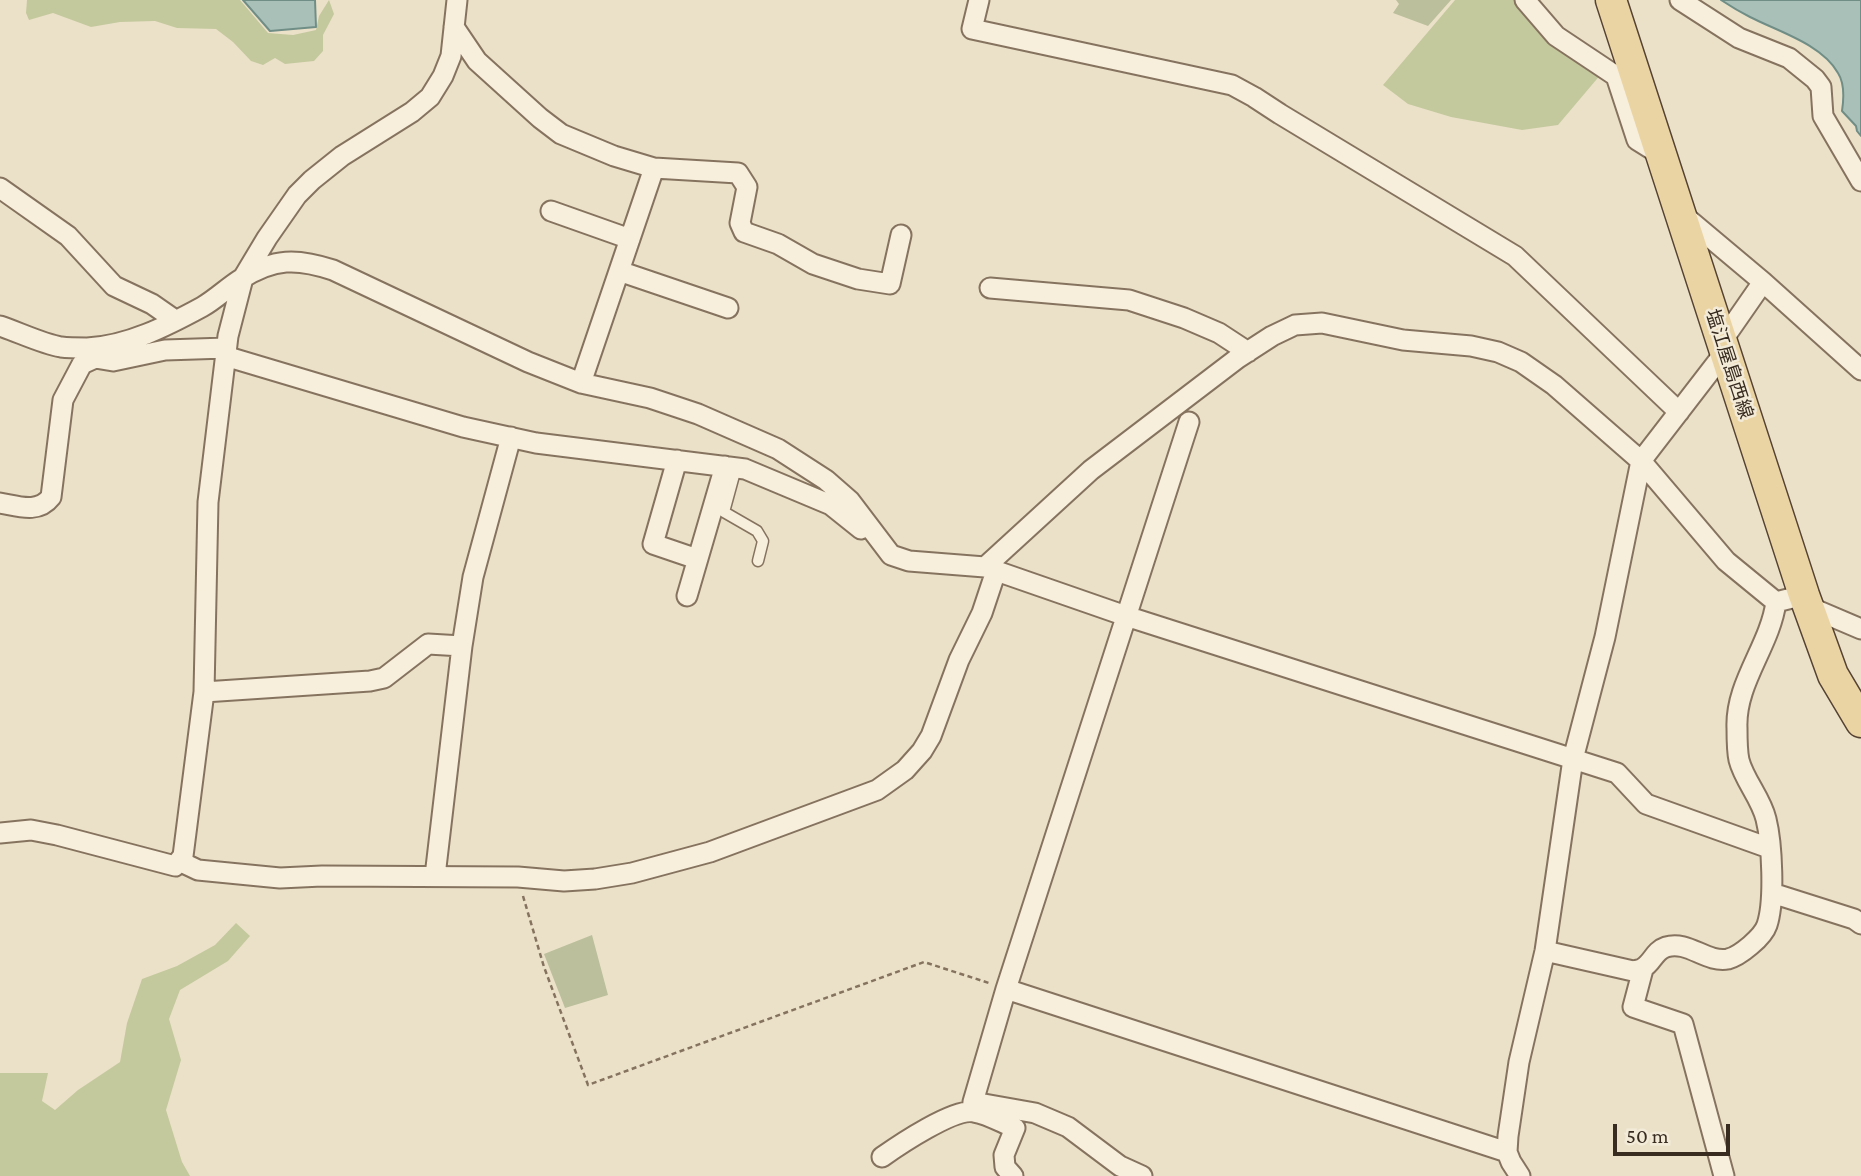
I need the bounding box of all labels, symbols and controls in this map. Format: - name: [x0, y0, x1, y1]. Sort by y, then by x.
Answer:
- street label: 塩江屋島西線: [1701, 306, 1757, 422]
- scale bar: [1616, 1110, 1733, 1154]
- text: 50 m: [1626, 1124, 1669, 1148]

